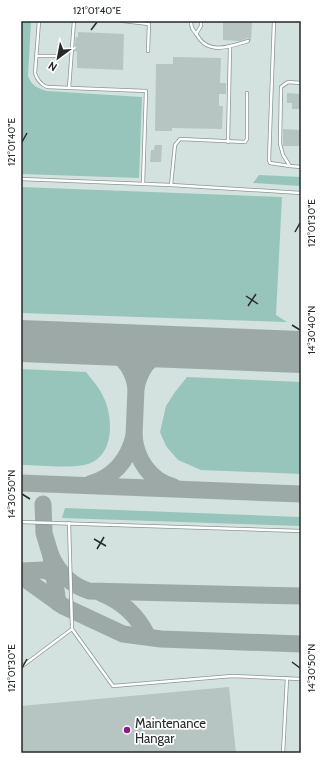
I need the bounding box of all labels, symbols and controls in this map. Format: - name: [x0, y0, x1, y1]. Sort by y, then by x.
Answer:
- text: 121°01'40"E: [73, 4, 121, 17]
- north arrow: [38, 38, 78, 78]
- text: N: [46, 58, 60, 74]
- text: 121°01'40"E: [5, 118, 18, 166]
- text: 121°01'30"E: [305, 199, 318, 247]
- text: 14°30'40"N: [305, 306, 318, 354]
- text: 14°30'50"N: [5, 470, 18, 518]
- text: 121°01'30"E: [5, 644, 18, 692]
- text: 14°30'50"N: [305, 644, 318, 692]
- place label: Maintenance Hangar: [135, 715, 206, 746]
- marker: Maintenance Hangar: [122, 725, 132, 735]

